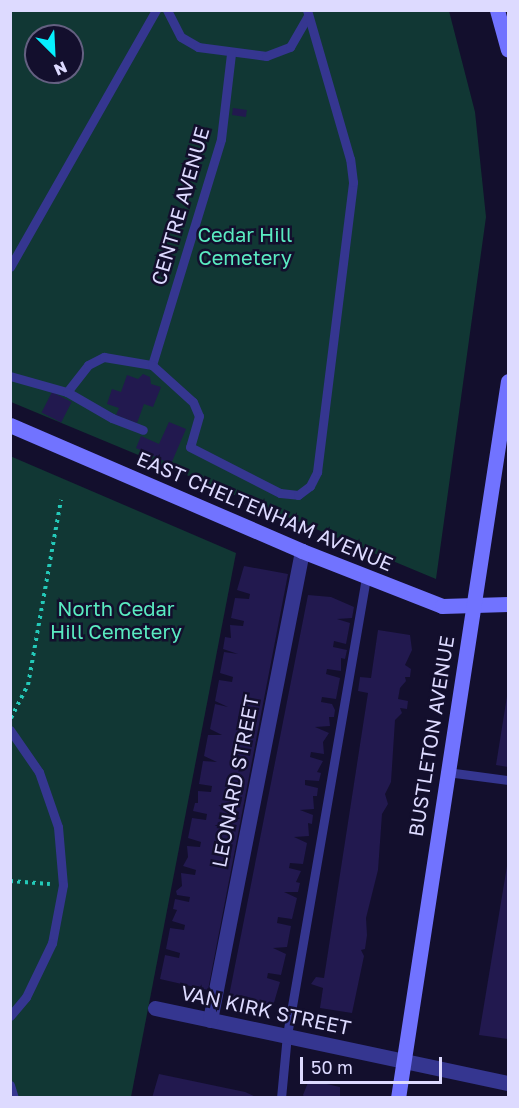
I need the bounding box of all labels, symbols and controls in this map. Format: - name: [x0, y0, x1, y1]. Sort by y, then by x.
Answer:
- north arrow: [24, 24, 84, 84]
- text: N: [51, 57, 70, 80]
- street label: CENTRE AVENUE: [146, 124, 214, 288]
- park label: Cedar Hill Cemetery: [198, 222, 292, 269]
- street label: EAST CHELTENHAM AVENUE: [133, 446, 397, 576]
- park label: North Cedar Hill Cemetery: [50, 596, 182, 643]
- street label: BUSTLETON AVENUE: [403, 634, 459, 838]
- street label: LEONARD STREET: [207, 693, 263, 869]
- street label: VAN KIRK STREET: [179, 980, 353, 1040]
- scale bar: [303, 1045, 446, 1083]
- text: 50 m: [311, 1056, 353, 1078]

